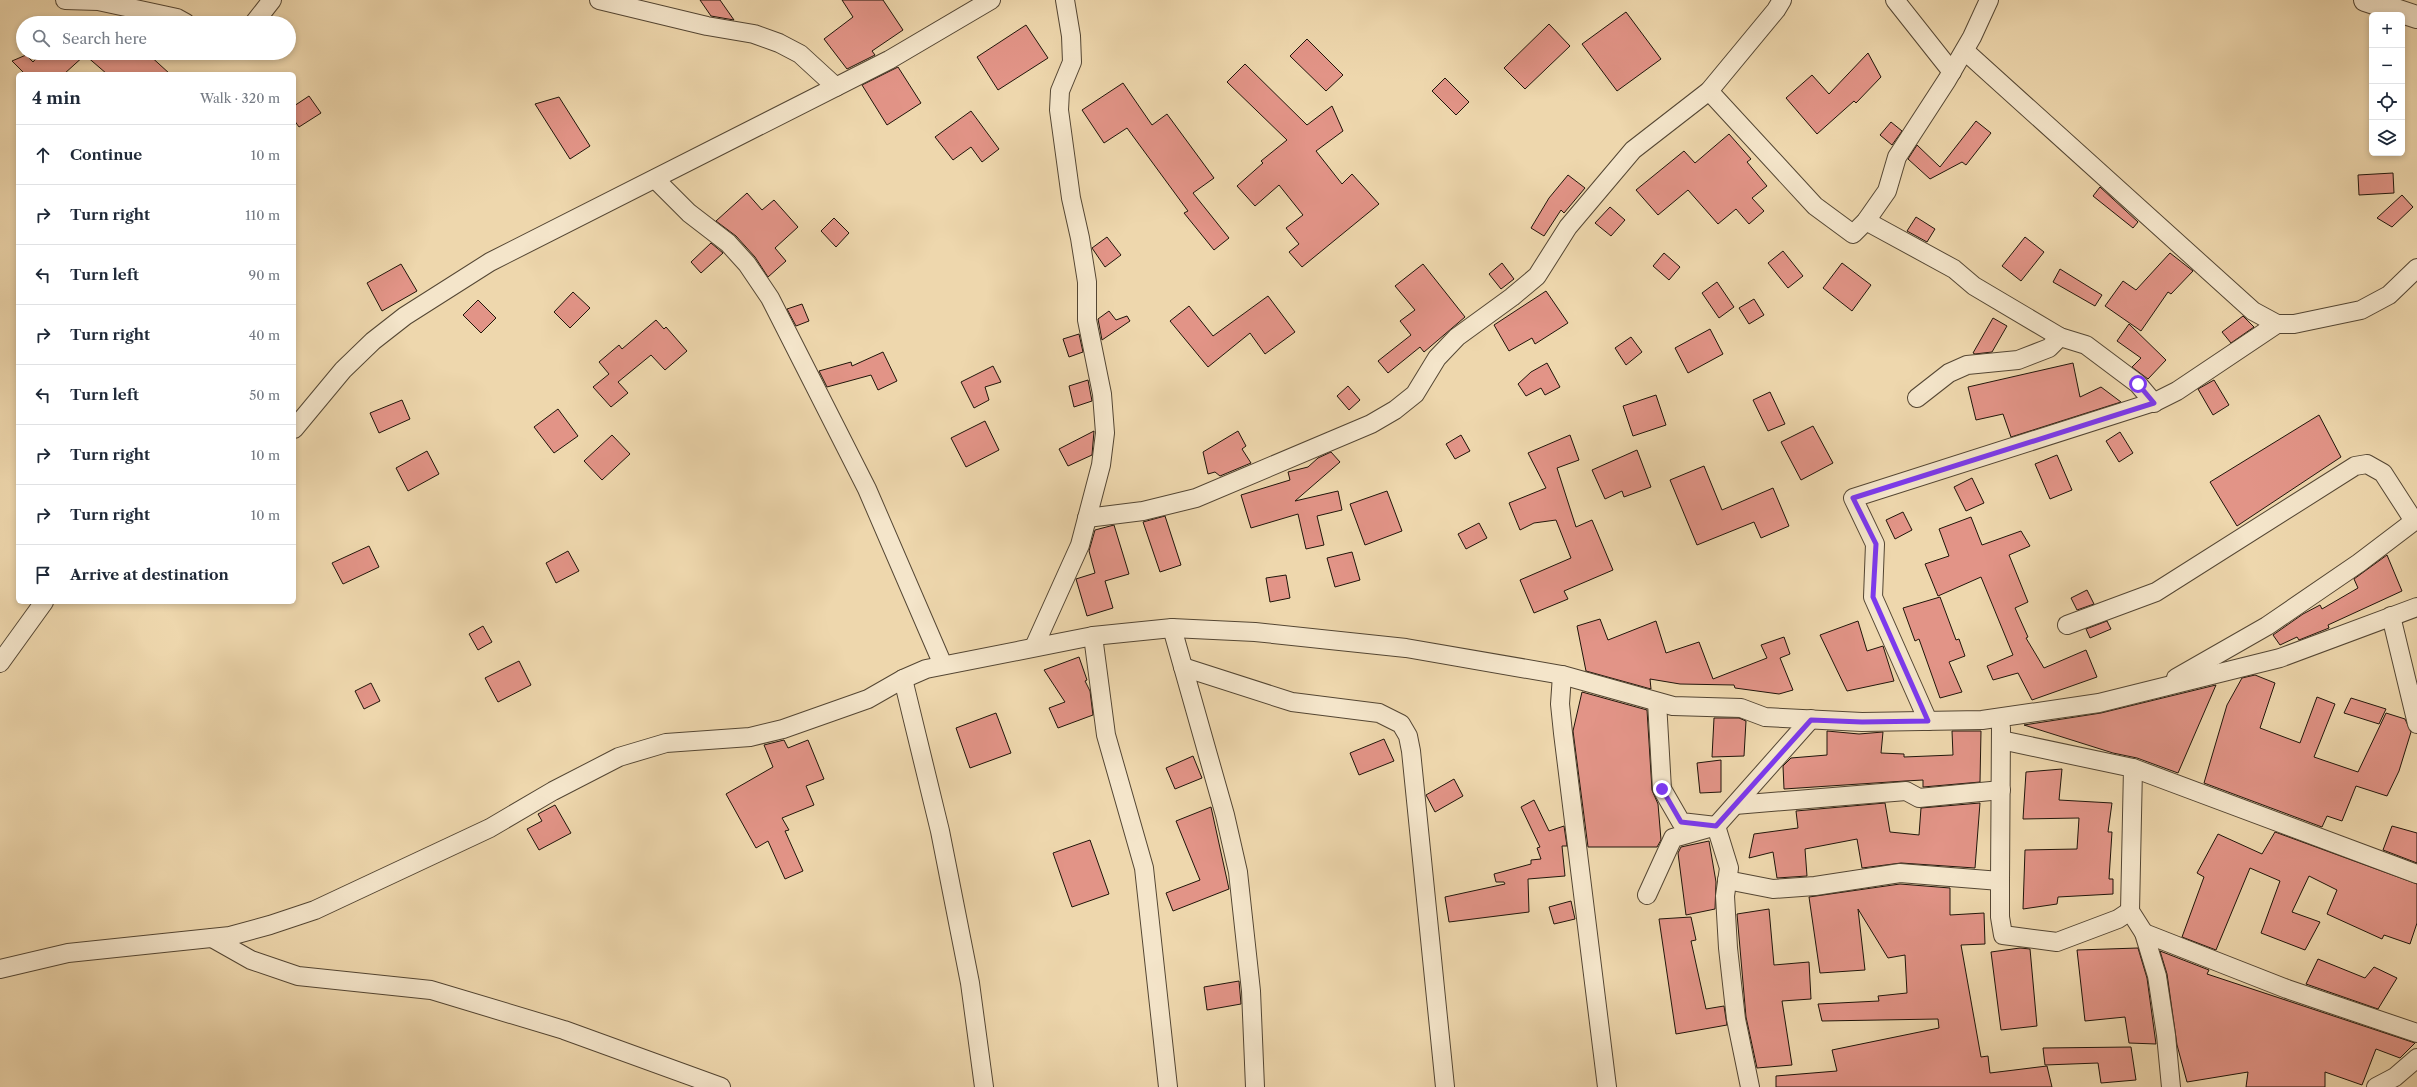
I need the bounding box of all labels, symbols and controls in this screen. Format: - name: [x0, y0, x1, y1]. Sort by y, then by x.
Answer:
- map controls: [2369, 12, 2405, 156]
- button: +: [2369, 12, 2405, 48]
- search box: [16, 16, 296, 60]
- icon: search: [30, 27, 52, 49]
- text: Search here: [62, 29, 147, 48]
- button: −: [2369, 48, 2405, 84]
- button: locate: [2369, 84, 2405, 120]
- text: 4 min: [32, 88, 81, 108]
- text: Walk · 320 m: [200, 90, 280, 106]
- button: layers: [2369, 120, 2405, 156]
- icon: ahead: [32, 144, 54, 166]
- text: Continue: [70, 145, 142, 164]
- text: 10 m: [251, 147, 280, 163]
- icon: right: [32, 204, 54, 226]
- text: Turn right: [70, 205, 150, 224]
- text: 110 m: [245, 207, 280, 223]
- icon: left: [32, 264, 54, 286]
- text: Turn left: [70, 265, 139, 284]
- text: 90 m: [249, 267, 280, 283]
- icon: right: [32, 324, 54, 346]
- text: Turn right: [70, 325, 150, 344]
- text: 40 m: [249, 327, 280, 343]
- route start: [2129, 375, 2147, 393]
- icon: left: [32, 384, 54, 406]
- text: Turn left: [70, 385, 139, 404]
- text: 50 m: [249, 387, 280, 403]
- icon: right: [32, 444, 54, 466]
- text: Turn right: [70, 445, 150, 464]
- text: 10 m: [251, 447, 280, 463]
- icon: right: [32, 504, 54, 526]
- text: Turn right: [70, 505, 150, 524]
- text: 10 m: [251, 507, 280, 523]
- icon: arrive: [32, 564, 54, 586]
- text: Arrive at destination: [70, 565, 229, 584]
- route end: [1653, 780, 1671, 798]

